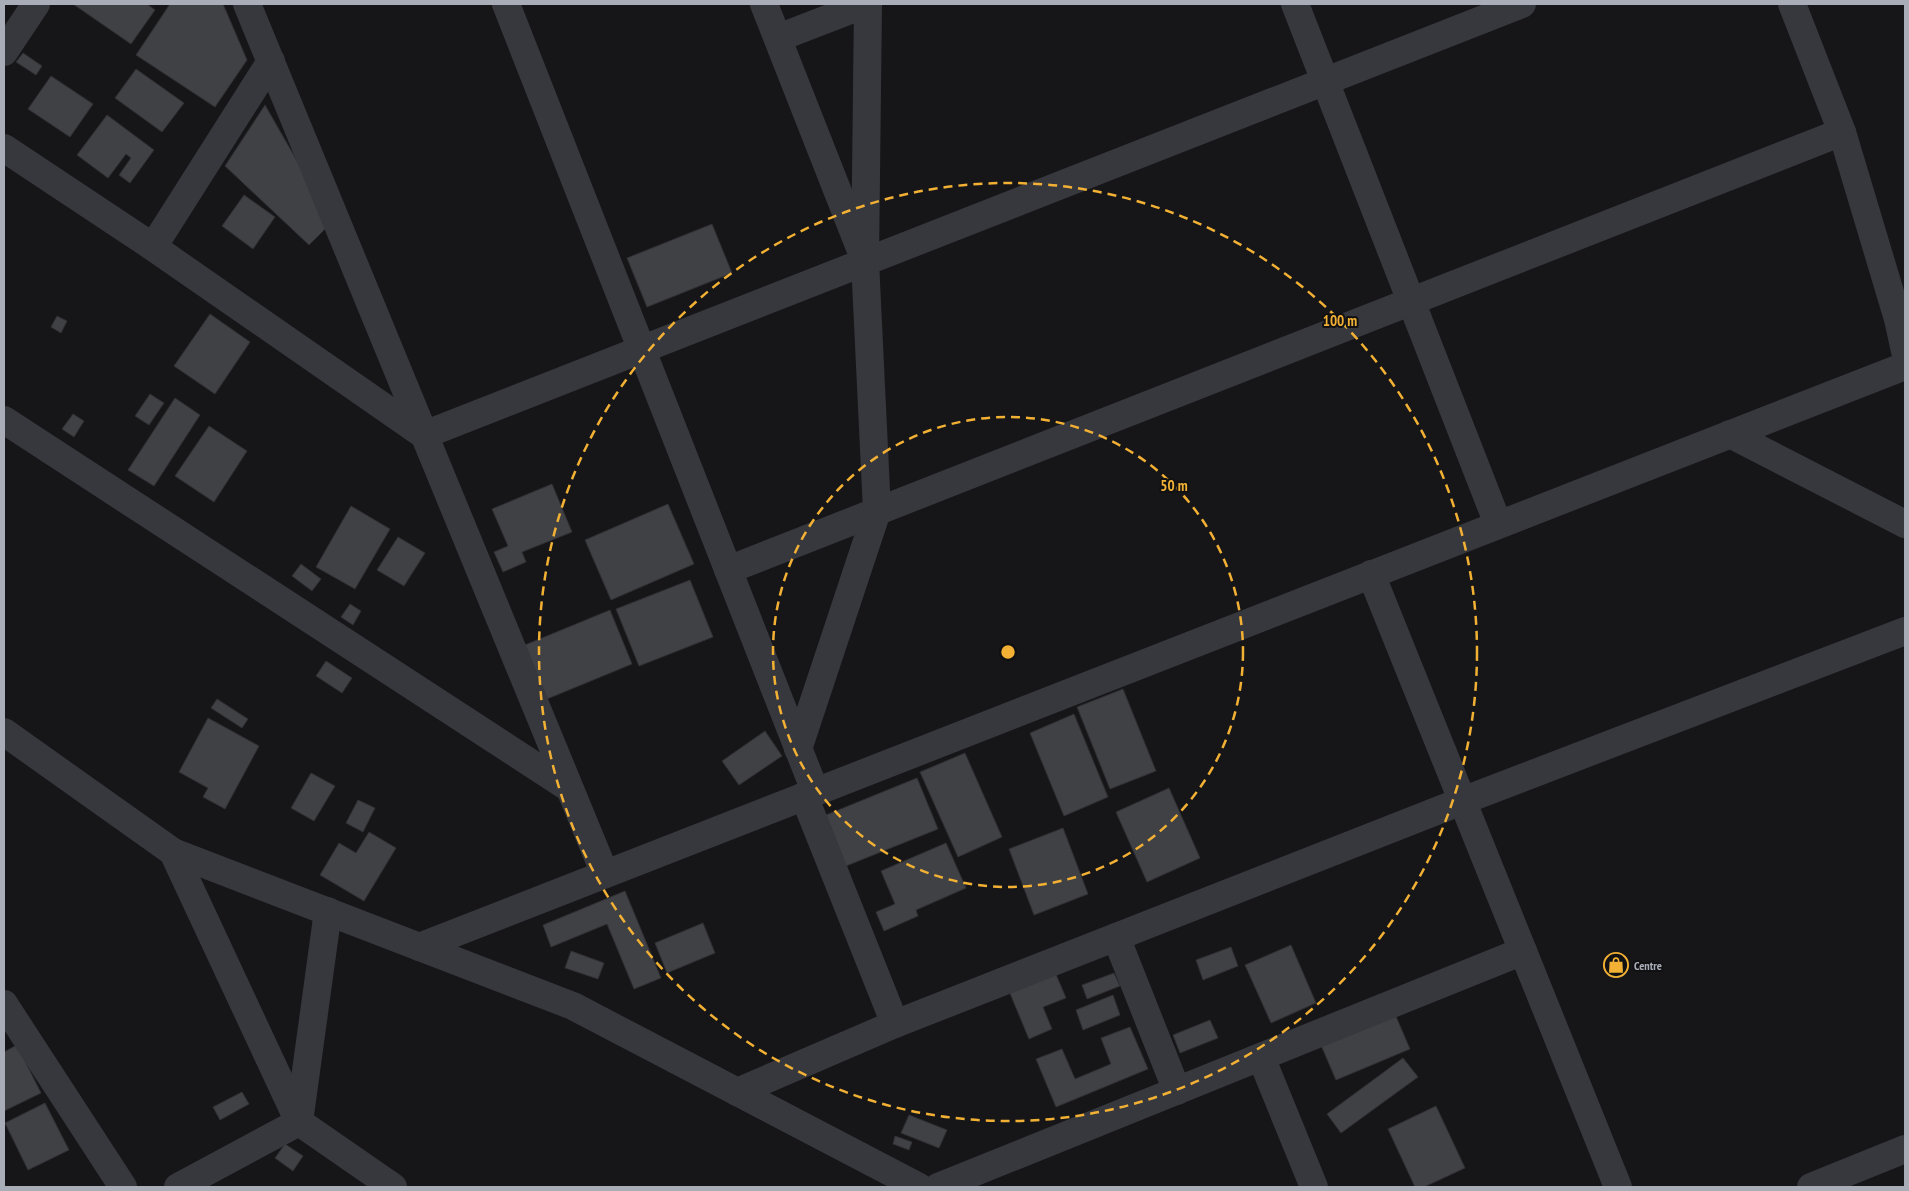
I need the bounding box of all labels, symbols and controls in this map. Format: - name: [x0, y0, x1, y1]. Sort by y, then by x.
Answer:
- text: 100 m: [1323, 311, 1357, 330]
- text: 50 m: [1160, 476, 1188, 495]
- centre of rings: [999, 643, 1017, 661]
- shop icon: Centre: [1603, 952, 1629, 978]
- place label: Centre: [1634, 958, 1662, 973]

